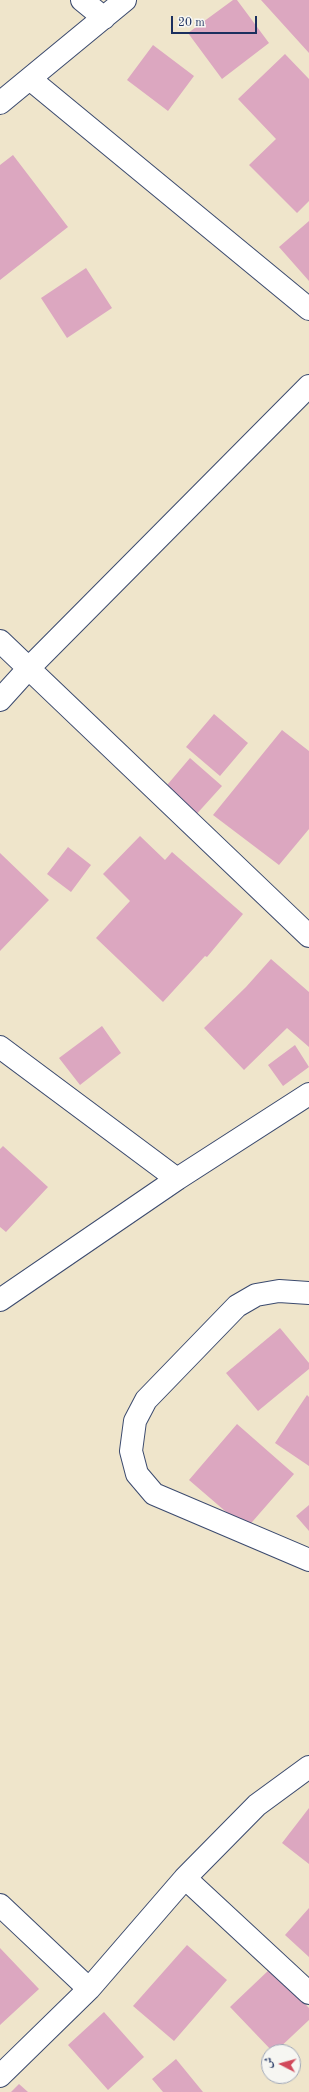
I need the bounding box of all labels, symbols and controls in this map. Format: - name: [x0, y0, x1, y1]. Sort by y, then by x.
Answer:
- scale bar: [173, 8, 259, 34]
- text: 20 m: [178, 17, 205, 29]
- north arrow: [261, 2044, 301, 2084]
- text: ش: [264, 2057, 276, 2069]

